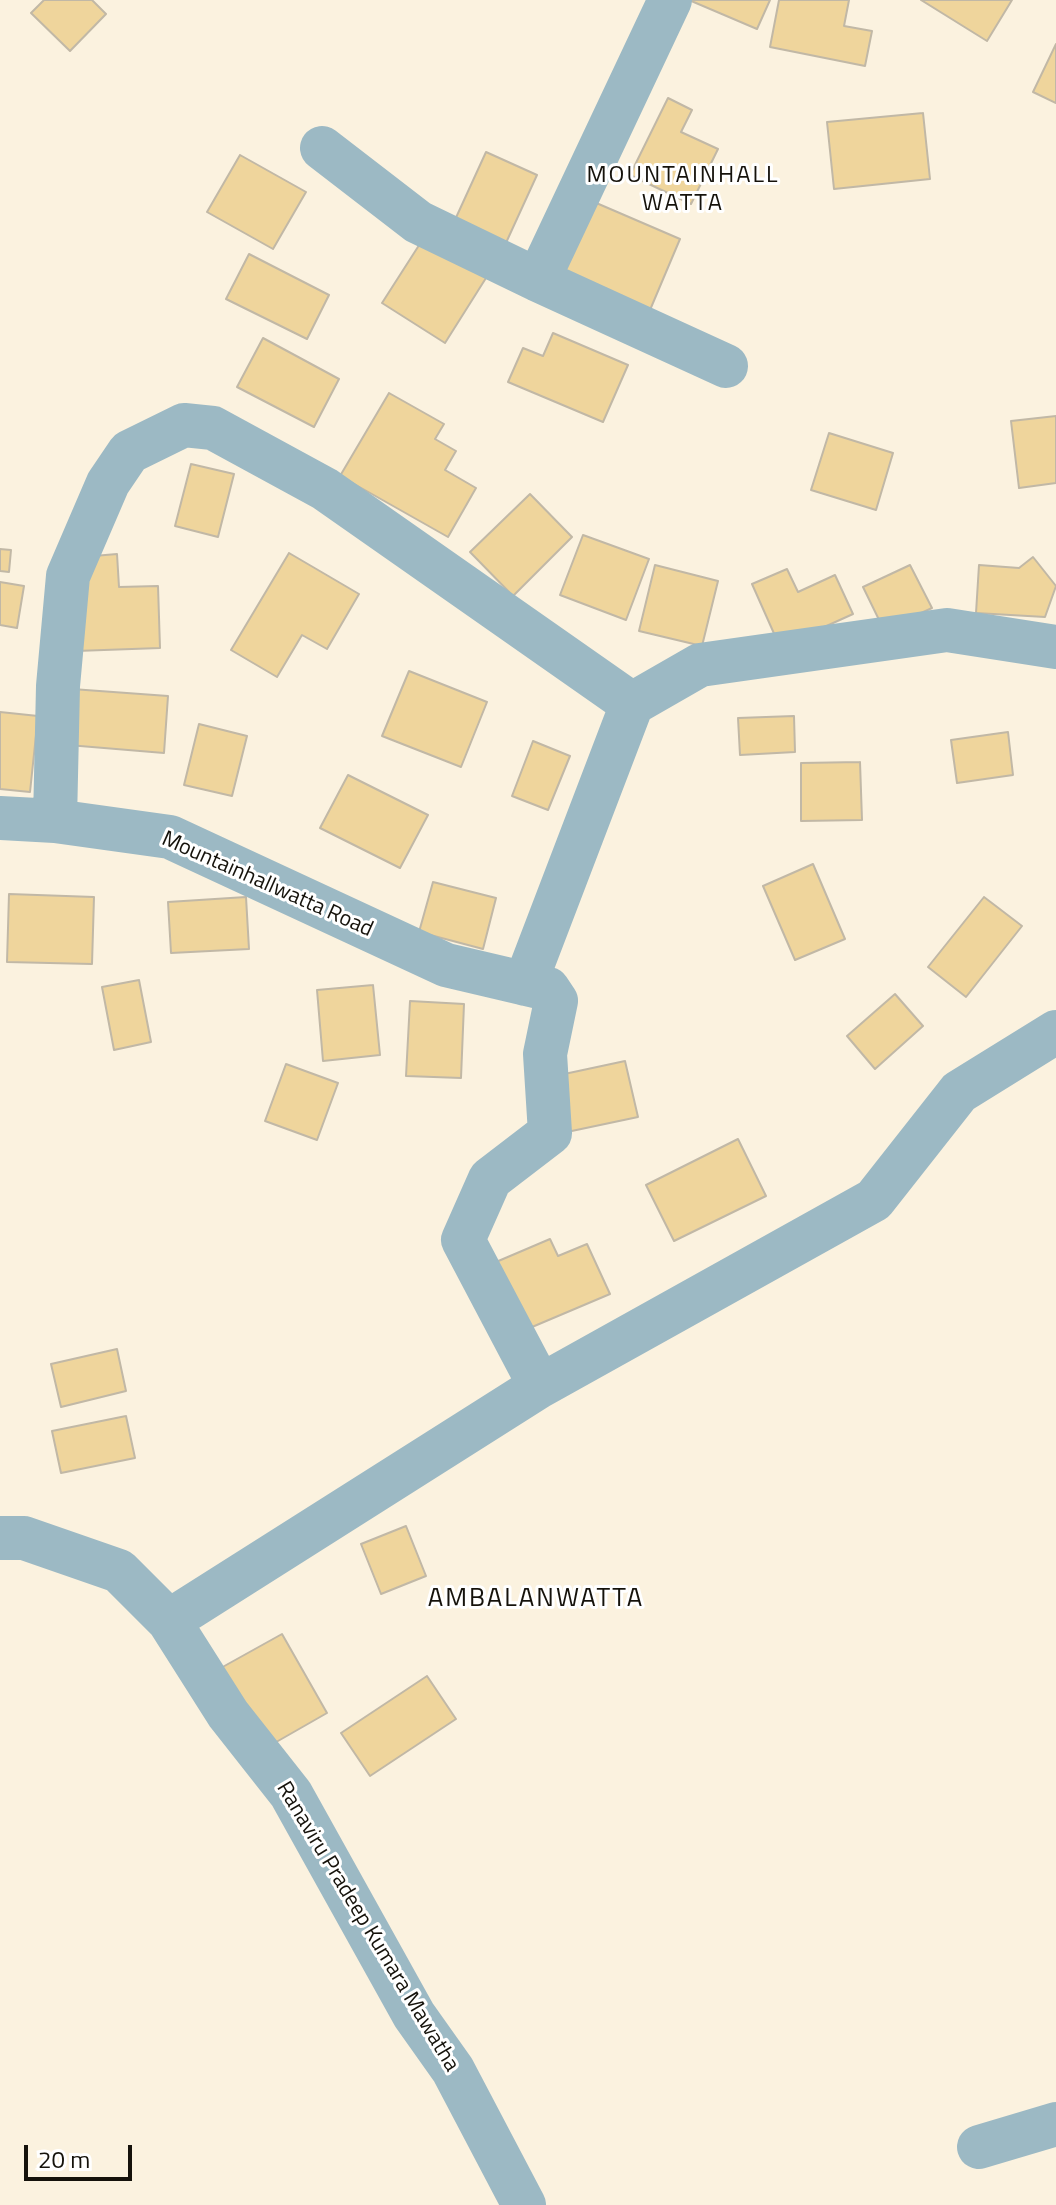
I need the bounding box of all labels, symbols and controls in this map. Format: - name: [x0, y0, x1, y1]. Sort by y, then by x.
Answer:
- district label: MOUNTAINHALL WATTA: [586, 162, 780, 218]
- street label: Mountainhallwatta Road: [157, 826, 377, 944]
- district label: AMBALANWATTA: [428, 1584, 644, 1616]
- street label: Ranaviru Pradeep Kumara Mawatha: [270, 1777, 464, 2077]
- scale bar: [28, 2129, 136, 2179]
- text: 20 m: [38, 2141, 90, 2177]

